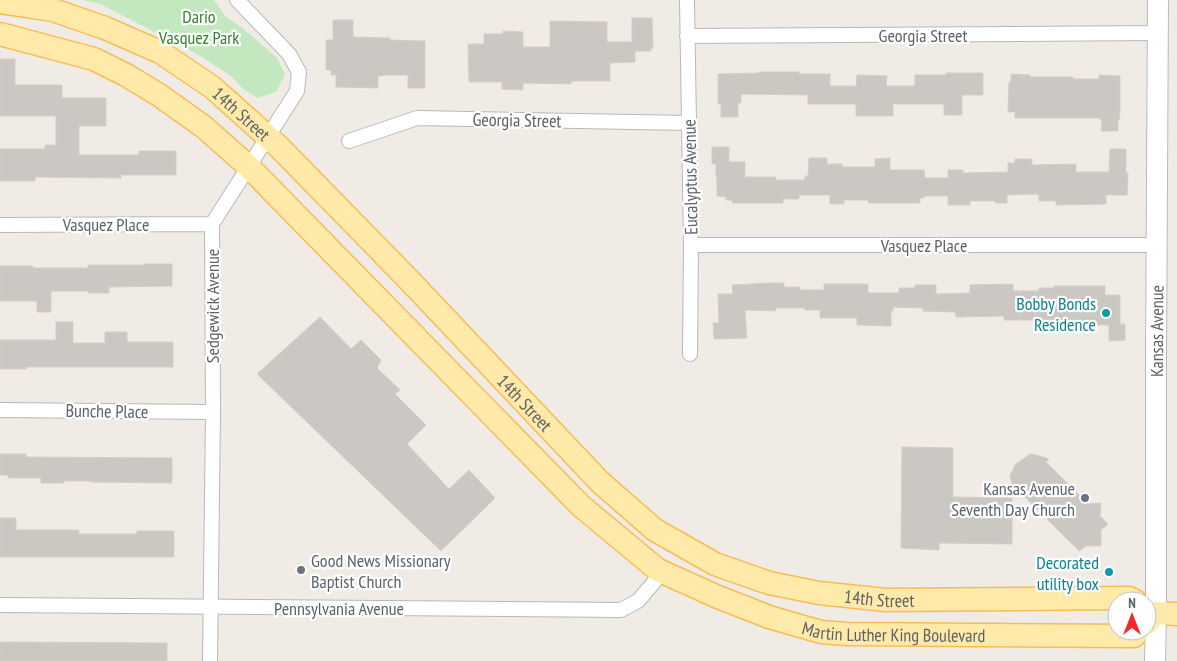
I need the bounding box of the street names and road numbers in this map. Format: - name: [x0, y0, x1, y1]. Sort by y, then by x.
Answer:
- street label: Georgia Street: [879, 24, 967, 47]
- street label: 14th Street: [208, 81, 275, 145]
- street label: Georgia Street: [472, 108, 562, 132]
- street label: Eucalyptus Avenue: [677, 119, 703, 235]
- street label: Vasquez Place: [62, 213, 149, 236]
- street label: Vasquez Place: [880, 234, 967, 257]
- street label: Sedgewick Avenue: [201, 249, 224, 363]
- street label: Kansas Avenue: [1145, 285, 1168, 377]
- street label: 14th Street: [492, 369, 557, 436]
- street label: Bunche Place: [65, 399, 149, 423]
- street label: 14th Street: [843, 584, 914, 612]
- street label: Pennsylvania Avenue: [274, 597, 404, 620]
- street label: Martin Luther King Boulevard: [799, 616, 985, 646]

